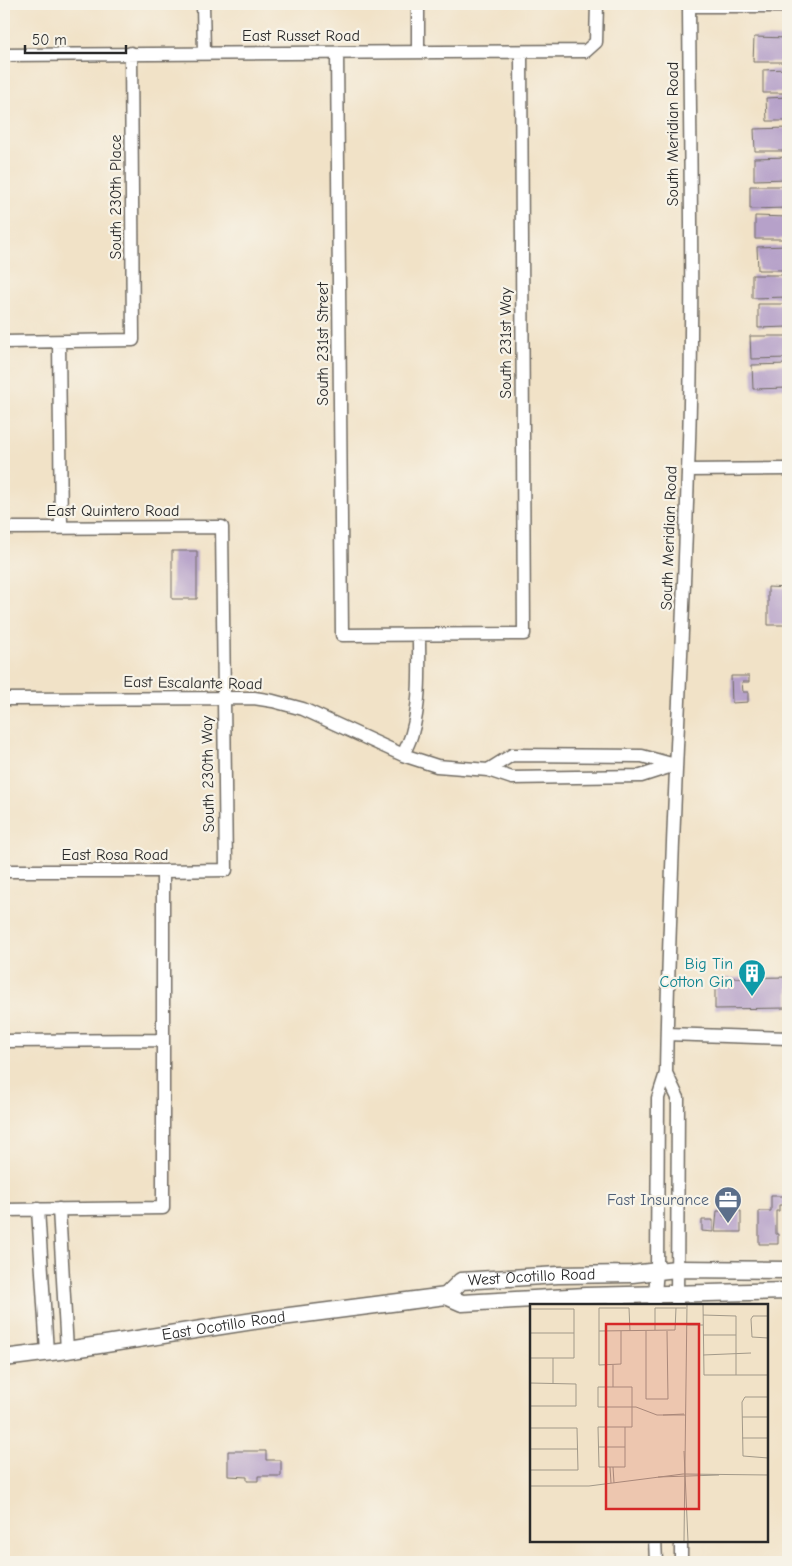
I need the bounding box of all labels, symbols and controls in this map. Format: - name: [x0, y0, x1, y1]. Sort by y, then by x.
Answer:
- scale bar: [25, 22, 126, 54]
- street label: East Russet Road: [242, 27, 360, 45]
- text: 50 m: [32, 31, 67, 49]
- street label: South Meridian Road: [664, 62, 682, 206]
- street label: South 230th Place: [107, 134, 125, 260]
- street label: South 231st Street: [314, 282, 332, 406]
- street label: South 231st Way: [497, 286, 515, 399]
- street label: South Meridian Road: [657, 465, 681, 611]
- street label: East Quintero Road: [46, 502, 180, 520]
- street label: East Escalante Road: [123, 673, 263, 693]
- street label: South 230th Way: [198, 715, 218, 833]
- street label: East Rosa Road: [62, 846, 168, 864]
- place label: Big Tin Cotton Gin: [660, 955, 733, 991]
- building icon: Big Tin Cotton Gin: [737, 958, 767, 997]
- office icon: Fast Insurance: [713, 1185, 743, 1224]
- place label: Fast Insurance: [607, 1191, 709, 1209]
- street label: West Ocotillo Road: [468, 1265, 595, 1290]
- inset map: [530, 1304, 767, 1541]
- street label: East Ocotillo Road: [161, 1308, 286, 1344]

